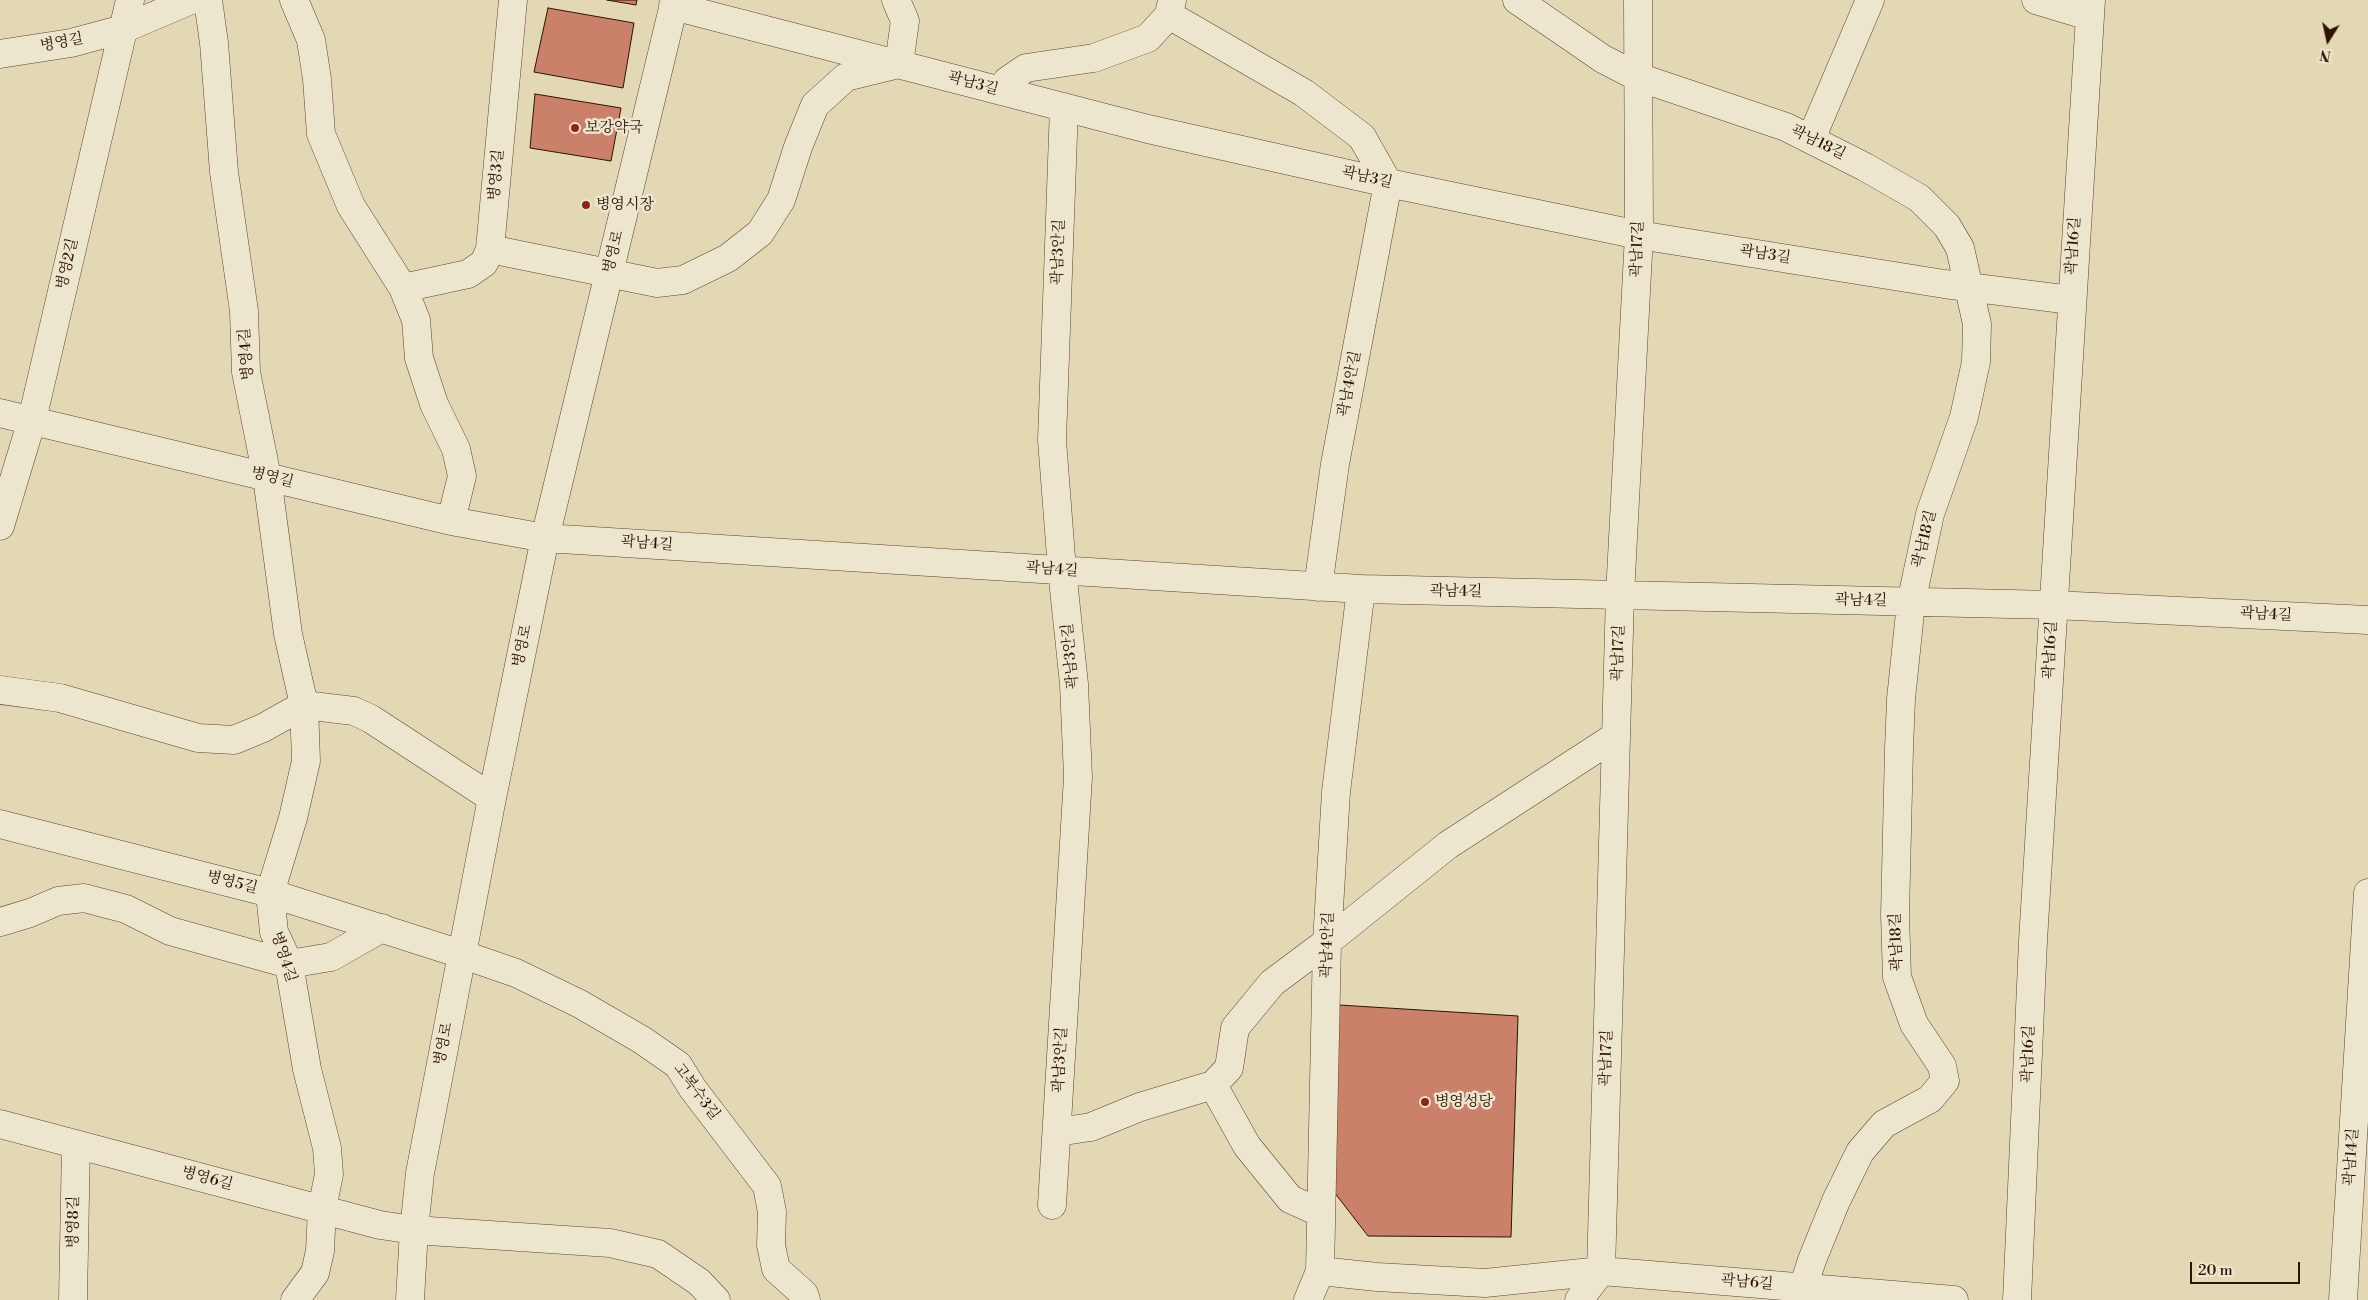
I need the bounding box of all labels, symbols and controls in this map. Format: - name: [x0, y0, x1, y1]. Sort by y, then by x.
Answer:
- north arrow: [2303, 15, 2353, 65]
- street label: 병영길: [39, 30, 85, 56]
- text: N: [2318, 45, 2332, 65]
- street label: 곽남3길: [946, 69, 1000, 99]
- place label: 보강약국: [585, 119, 643, 137]
- marker: 보강약국: [569, 122, 581, 134]
- street label: 곽남18길: [1788, 122, 1848, 164]
- street label: 병영3길: [486, 148, 508, 202]
- street label: 곽남3길: [1340, 163, 1394, 193]
- place label: 병영시장: [596, 196, 654, 214]
- marker: 병영시장: [580, 199, 592, 211]
- street label: 곽남16길: [2063, 216, 2085, 276]
- street label: 곽남3안길: [1049, 219, 1069, 285]
- street label: 곽남17길: [1628, 220, 1648, 278]
- street label: 병영로: [600, 229, 628, 275]
- street label: 병영2길: [53, 237, 83, 291]
- street label: 곽남3길: [1738, 242, 1792, 268]
- street label: 병영4길: [236, 327, 258, 381]
- street label: 곽남4안길: [1335, 349, 1365, 419]
- street label: 병영길: [249, 464, 295, 492]
- street label: 곽남18길: [1909, 508, 1941, 570]
- street label: 곽남4길: [620, 533, 674, 555]
- street label: 곽남4길: [1025, 559, 1079, 581]
- street label: 곽남4길: [1430, 583, 1482, 601]
- street label: 곽남4길: [1835, 592, 1887, 610]
- street label: 곽남4길: [2239, 605, 2293, 625]
- street label: 곽남16길: [2040, 620, 2062, 680]
- street label: 곽남3안길: [1059, 622, 1083, 690]
- street label: 병영로: [510, 623, 536, 669]
- street label: 곽남17길: [1609, 624, 1629, 682]
- street label: 병영5길: [205, 868, 259, 898]
- street label: 곽남4안길: [1318, 911, 1338, 979]
- street label: 곽남18길: [1887, 912, 1907, 972]
- street label: 병영4길: [266, 929, 300, 985]
- street label: 병영로: [431, 1021, 457, 1067]
- street label: 곽남16길: [2019, 1024, 2039, 1084]
- street label: 곽남3안길: [1050, 1026, 1072, 1094]
- street label: 곽남17길: [1597, 1029, 1617, 1087]
- street label: 고복수3길: [669, 1060, 723, 1124]
- place label: 병영성당: [1435, 1093, 1493, 1111]
- marker: 병영성당: [1419, 1096, 1431, 1108]
- street label: 곽남14길: [2341, 1127, 2363, 1187]
- street label: 병영6길: [179, 1164, 235, 1194]
- street label: 병영8길: [65, 1196, 83, 1248]
- scale bar: [2193, 1252, 2303, 1284]
- text: 20 m: [2198, 1261, 2233, 1280]
- street label: 곽남6길: [1720, 1272, 1774, 1294]

